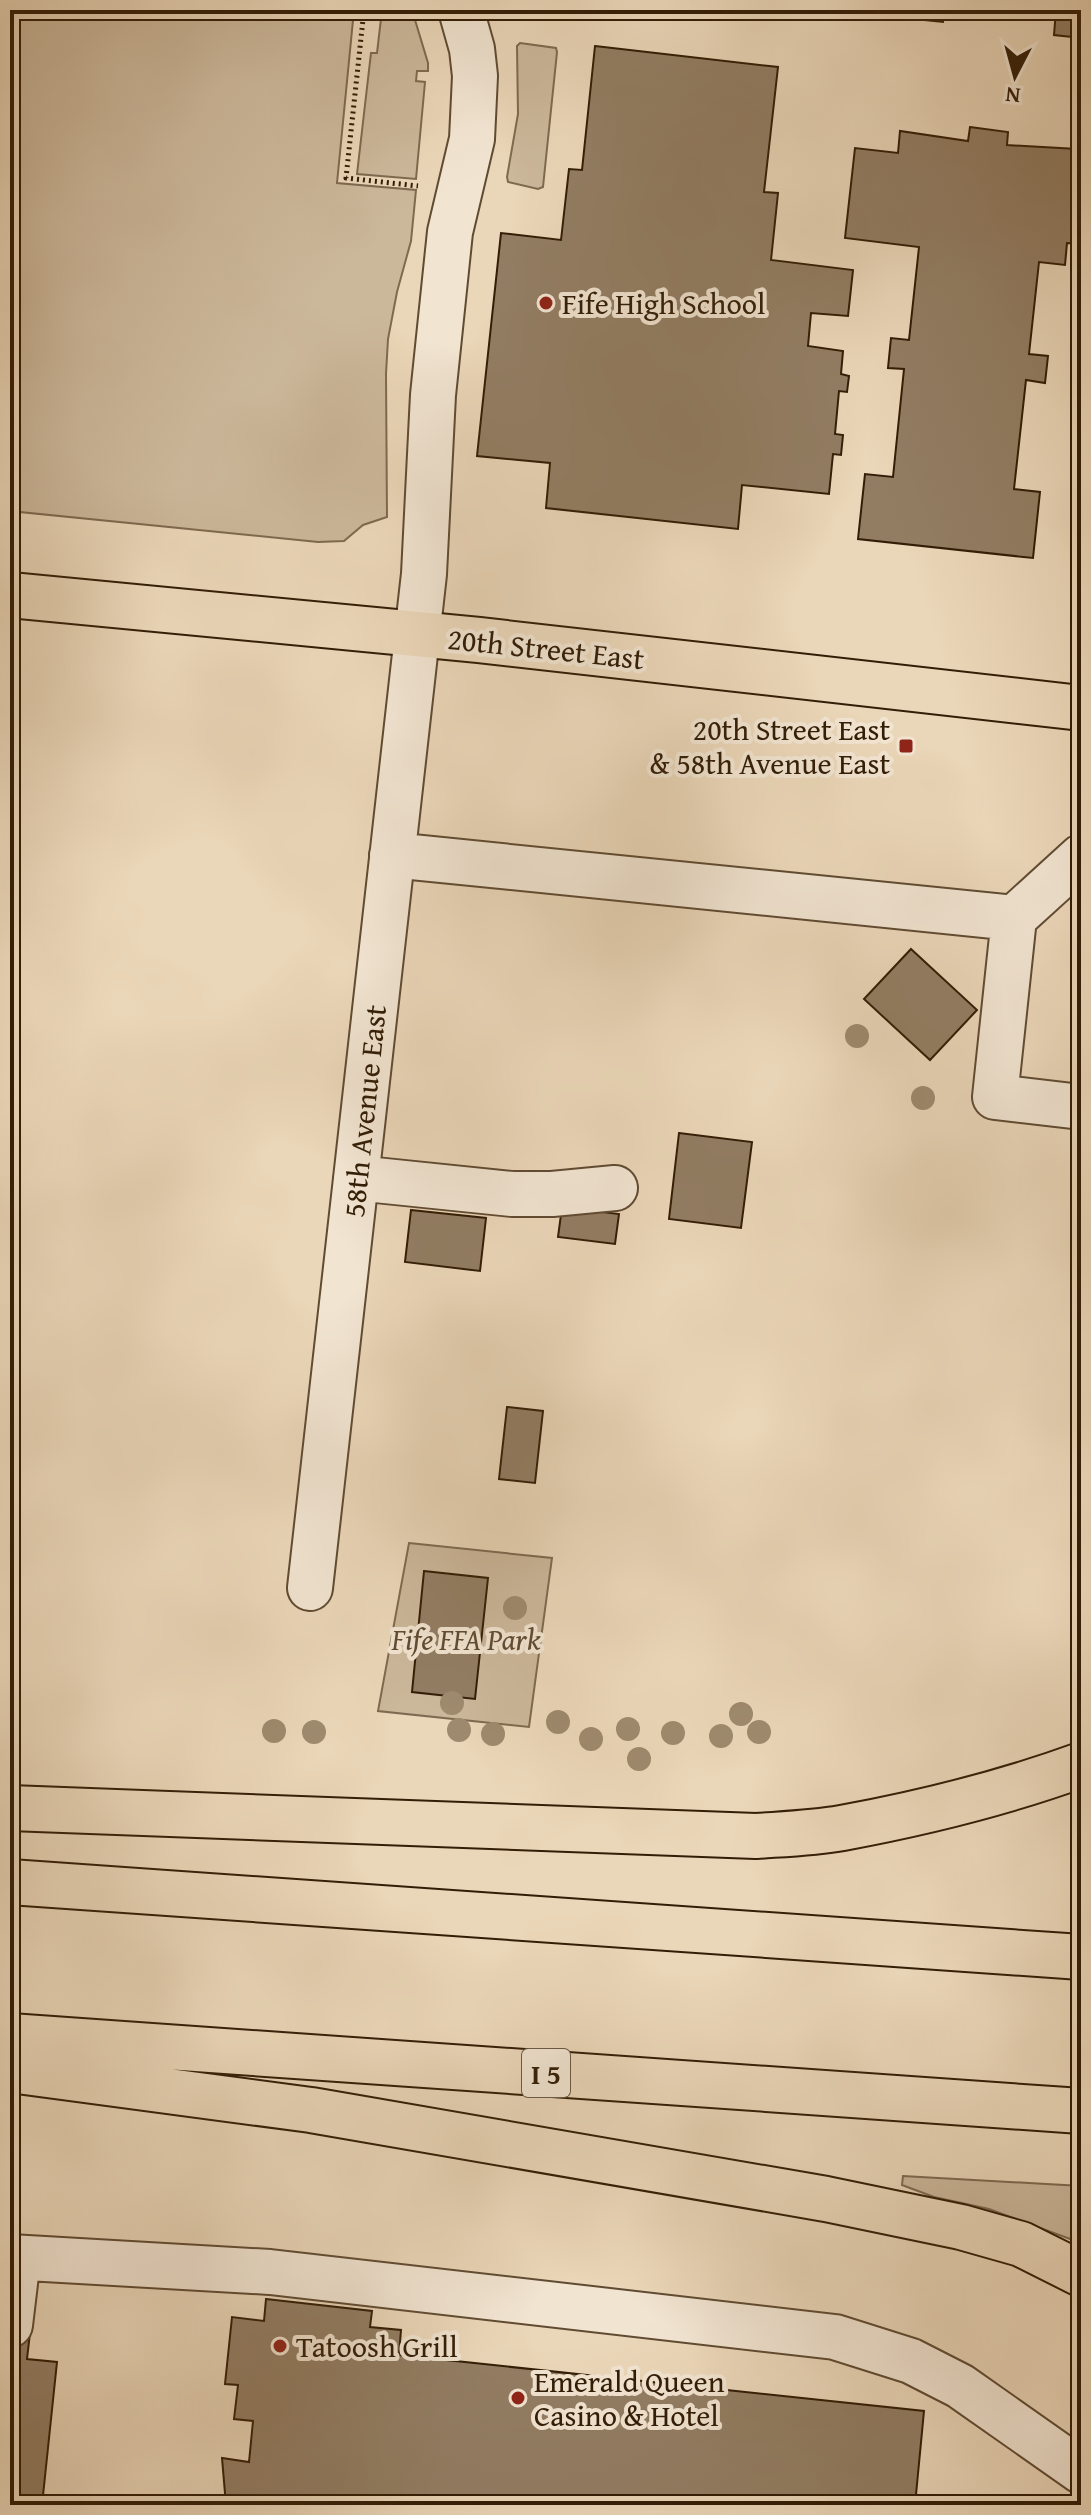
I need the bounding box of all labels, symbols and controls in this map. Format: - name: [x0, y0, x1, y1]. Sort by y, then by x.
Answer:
- north arrow: [975, 36, 1055, 116]
- text: N: [1004, 79, 1022, 113]
- place label: Fife High School: [562, 281, 765, 325]
- marker: Fife High School: [537, 294, 555, 312]
- street label: 20th Street East: [446, 616, 647, 680]
- place label: 20th Street East & 58th Avenue East: [650, 707, 890, 785]
- marker: 20th Street East & 58th Avenue East: [897, 737, 915, 755]
- street label: 58th Avenue East: [331, 1002, 397, 1220]
- park label: Fife FFA Park: [391, 1617, 541, 1661]
- road number: I 5: [522, 2049, 570, 2097]
- place label: Tatoosh Grill: [296, 2324, 458, 2368]
- marker: Tatoosh Grill: [271, 2337, 289, 2355]
- place label: Emerald Queen Casino & Hotel: [534, 2359, 725, 2437]
- marker: Emerald Queen Casino & Hotel: [509, 2389, 527, 2407]

